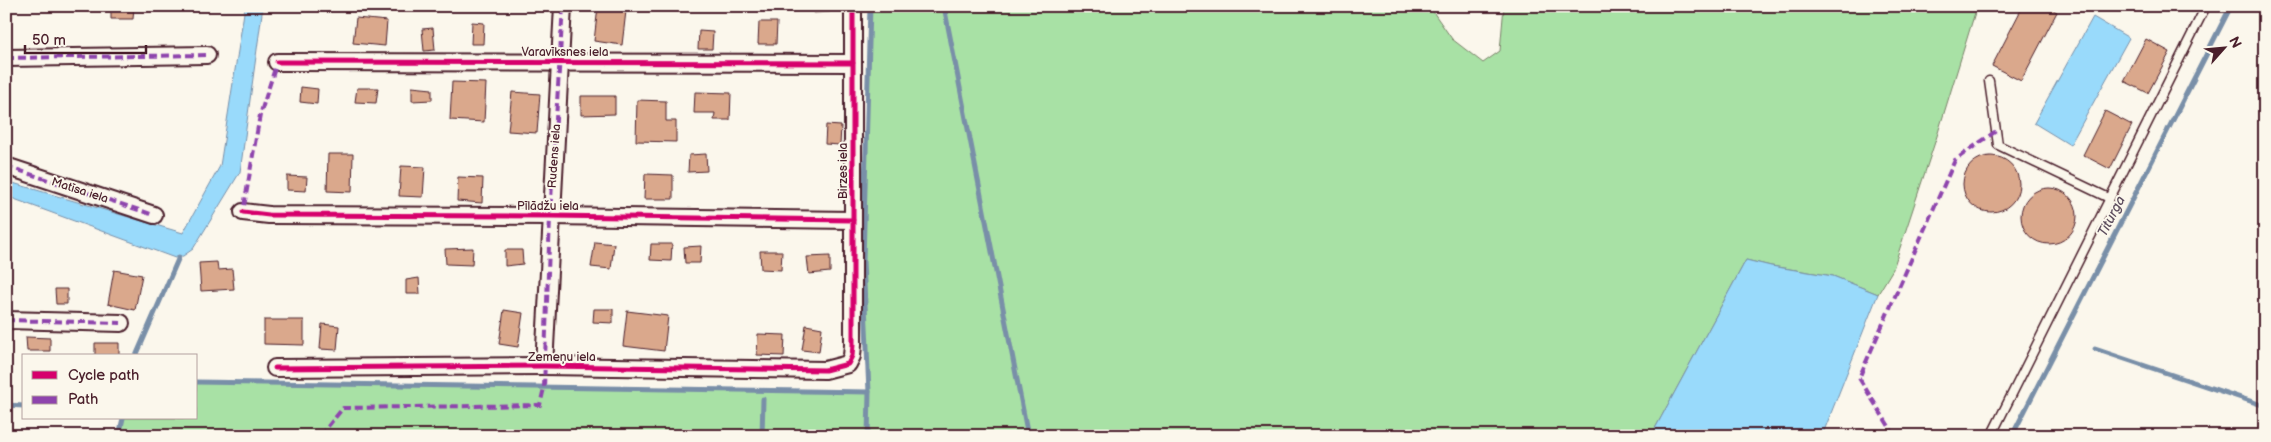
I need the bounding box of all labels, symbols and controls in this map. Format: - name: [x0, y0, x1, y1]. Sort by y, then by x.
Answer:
- scale bar: [25, 22, 146, 54]
- north arrow: [2198, 22, 2248, 72]
- text: 50 m: [32, 31, 66, 50]
- text: N: [2225, 34, 2245, 51]
- street label: Varavīksnes iela: [522, 45, 609, 60]
- street label: Rudens iela: [545, 123, 564, 189]
- street label: Birzes iela: [836, 142, 851, 199]
- street label: Matīsa iela: [50, 174, 110, 207]
- water label: Titurga: [2094, 193, 2129, 239]
- street label: Pīlādžu iela: [517, 199, 579, 214]
- street label: Zemeņu iela: [527, 350, 596, 365]
- legend: [22, 354, 198, 420]
- text: Cycle path: [68, 366, 139, 385]
- text: Path: [68, 390, 98, 409]

